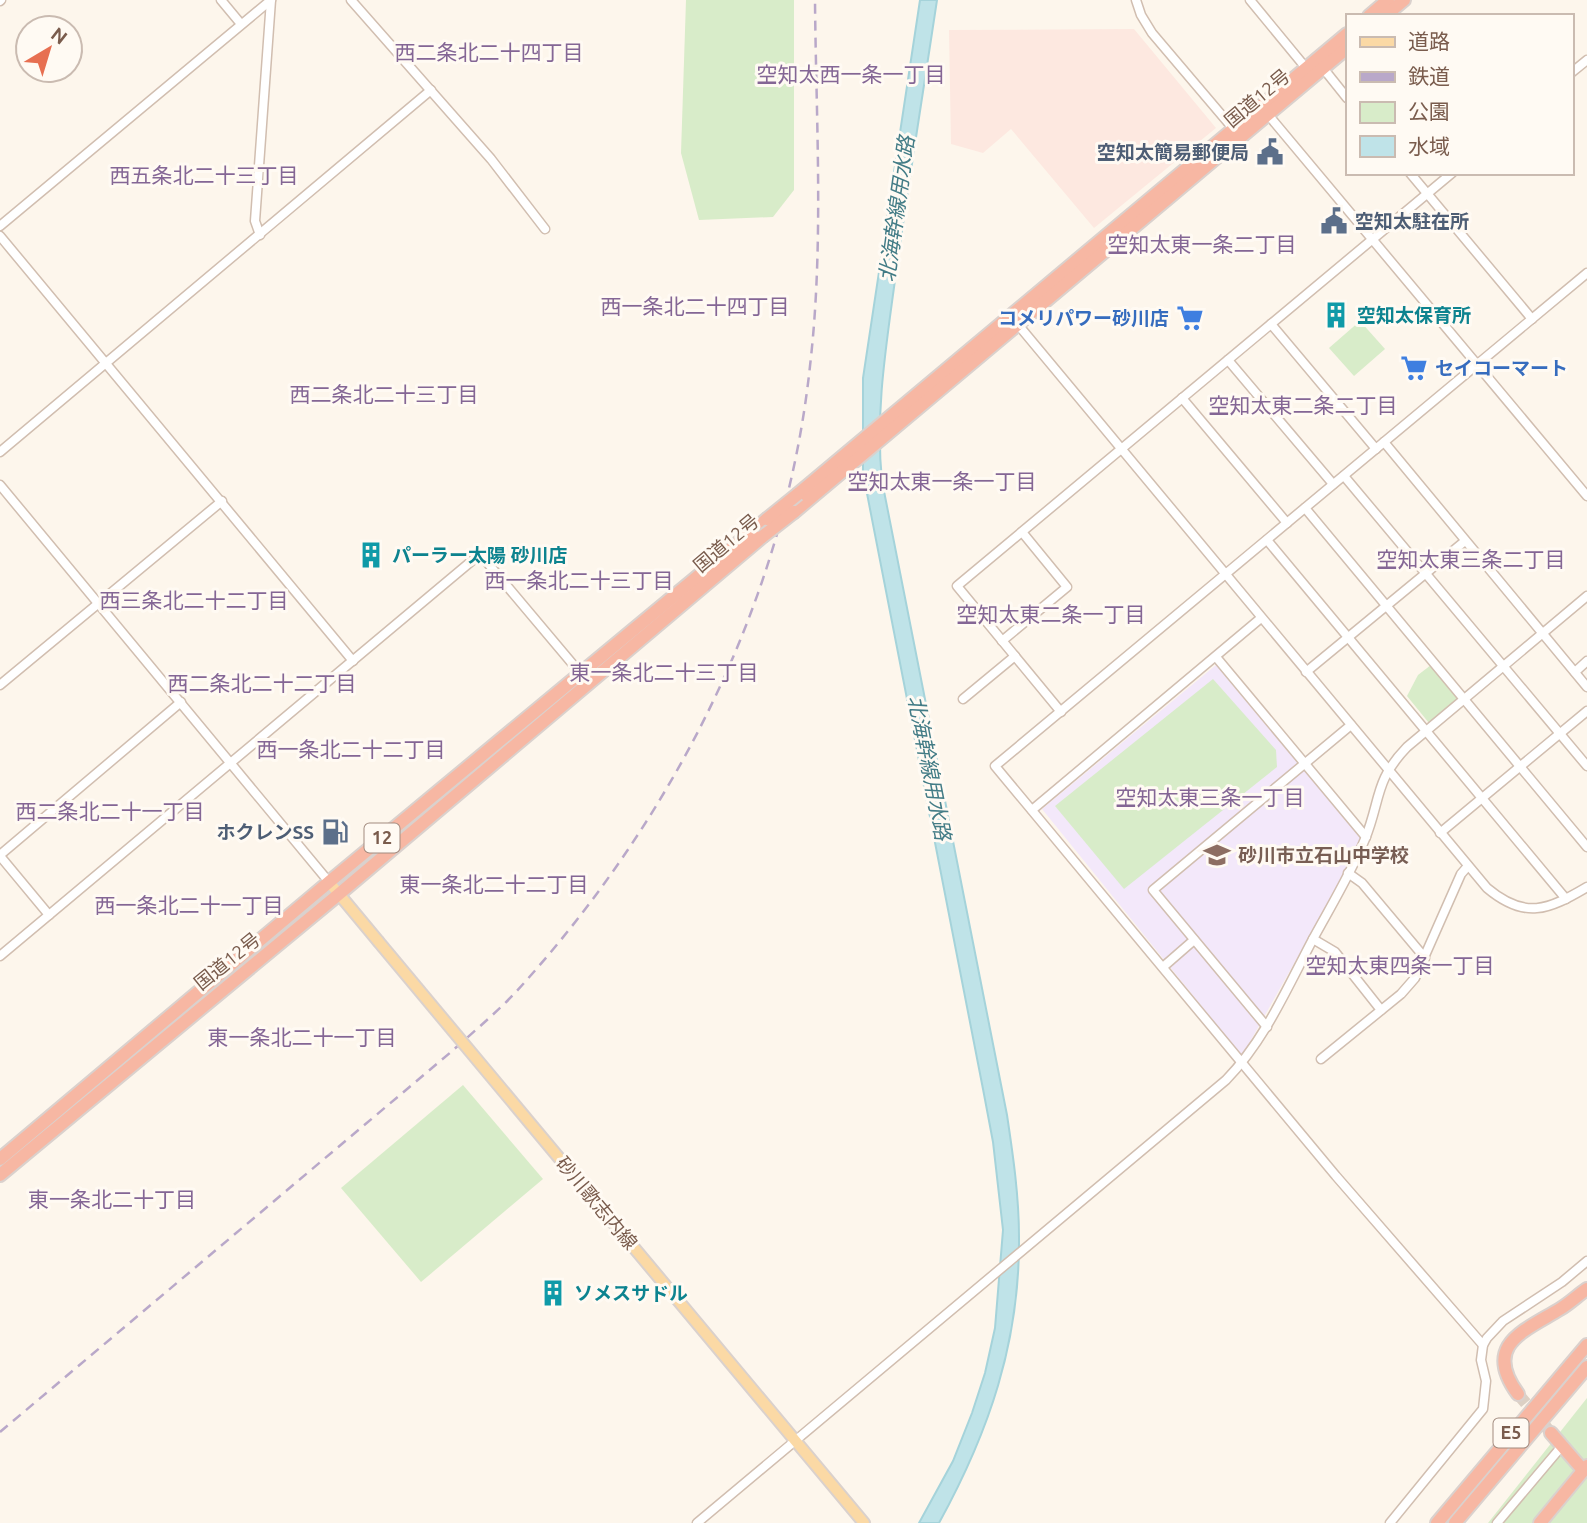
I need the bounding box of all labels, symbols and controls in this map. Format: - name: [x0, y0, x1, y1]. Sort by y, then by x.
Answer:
- north arrow: [14, 14, 84, 84]
- legend: [1346, 14, 1573, 175]
- text: N: [47, 23, 72, 49]
- text: 道路: [1408, 29, 1450, 53]
- district label: 西二条北二十四丁目: [395, 40, 584, 64]
- district label: 空知太西一条一丁目: [757, 62, 946, 86]
- street label: 国道12号: [1220, 64, 1294, 132]
- text: 鉄道: [1408, 64, 1450, 88]
- text: 公園: [1408, 99, 1450, 123]
- water label: 北海幹線用水路: [874, 132, 918, 283]
- text: 水域: [1408, 134, 1450, 158]
- public building icon: 空知太簡易郵便局: [1255, 137, 1285, 167]
- place label: 空知太簡易郵便局: [1097, 141, 1249, 163]
- district label: 西五条北二十三丁目: [110, 163, 299, 187]
- public building icon: 空知太駐在所: [1319, 206, 1349, 236]
- place label: 空知太駐在所: [1355, 210, 1469, 232]
- district label: 空知太東一条二丁目: [1108, 232, 1297, 256]
- district label: 西一条北二十四丁目: [601, 294, 790, 318]
- building icon: 空知太保育所: [1321, 300, 1351, 330]
- supermarket icon: コメリパワー砂川店: [1175, 303, 1205, 333]
- place label: 空知太保育所: [1357, 304, 1471, 326]
- place label: コメリパワー砂川店: [998, 307, 1169, 329]
- supermarket icon: セイコーマート: [1399, 353, 1429, 383]
- place label: セイコーマート: [1435, 357, 1568, 379]
- district label: 西二条北二十三丁目: [290, 382, 479, 406]
- district label: 空知太東二条二丁目: [1209, 393, 1398, 417]
- district label: 空知太東一条一丁目: [848, 469, 1037, 493]
- street label: 国道12号: [689, 509, 763, 577]
- building icon: パーラー太陽 砂川店: [356, 540, 386, 570]
- place label: パーラー太陽 砂川店: [392, 544, 568, 566]
- district label: 空知太東三条二丁目: [1377, 547, 1566, 571]
- district label: 西一条北二十三丁目: [485, 568, 674, 592]
- district label: 西三条北二十二丁目: [100, 588, 289, 612]
- district label: 空知太東二条一丁目: [957, 602, 1146, 626]
- district label: 東一条北二十三丁目: [570, 660, 759, 684]
- district label: 西二条北二十二丁目: [168, 671, 357, 695]
- water label: 北海幹線用水路: [904, 693, 956, 844]
- district label: 西一条北二十二丁目: [257, 737, 446, 761]
- district label: 空知太東三条一丁目: [1116, 785, 1305, 809]
- district label: 西二条北二十一丁目: [16, 799, 205, 823]
- fuel station icon: ホクレンSS: [320, 817, 350, 847]
- place label: ホクレンSS: [216, 821, 314, 843]
- road number: 12: [364, 824, 400, 852]
- school or university icon: 砂川市立石山中学校: [1202, 840, 1232, 870]
- place label: 砂川市立石山中学校: [1238, 844, 1409, 866]
- district label: 東一条北二十二丁目: [400, 872, 589, 896]
- district label: 西一条北二十一丁目: [95, 893, 284, 917]
- street label: 国道12号: [190, 928, 264, 994]
- district label: 空知太東四条一丁目: [1306, 953, 1495, 977]
- district label: 東一条北二十一丁目: [208, 1025, 397, 1049]
- street label: 砂川歌志内線: [552, 1152, 642, 1254]
- district label: 東一条北二十丁目: [28, 1187, 196, 1211]
- building icon: ソメスサドル: [538, 1278, 568, 1308]
- place label: ソメスサドル: [574, 1282, 688, 1304]
- road number: E5: [1494, 1418, 1528, 1448]

